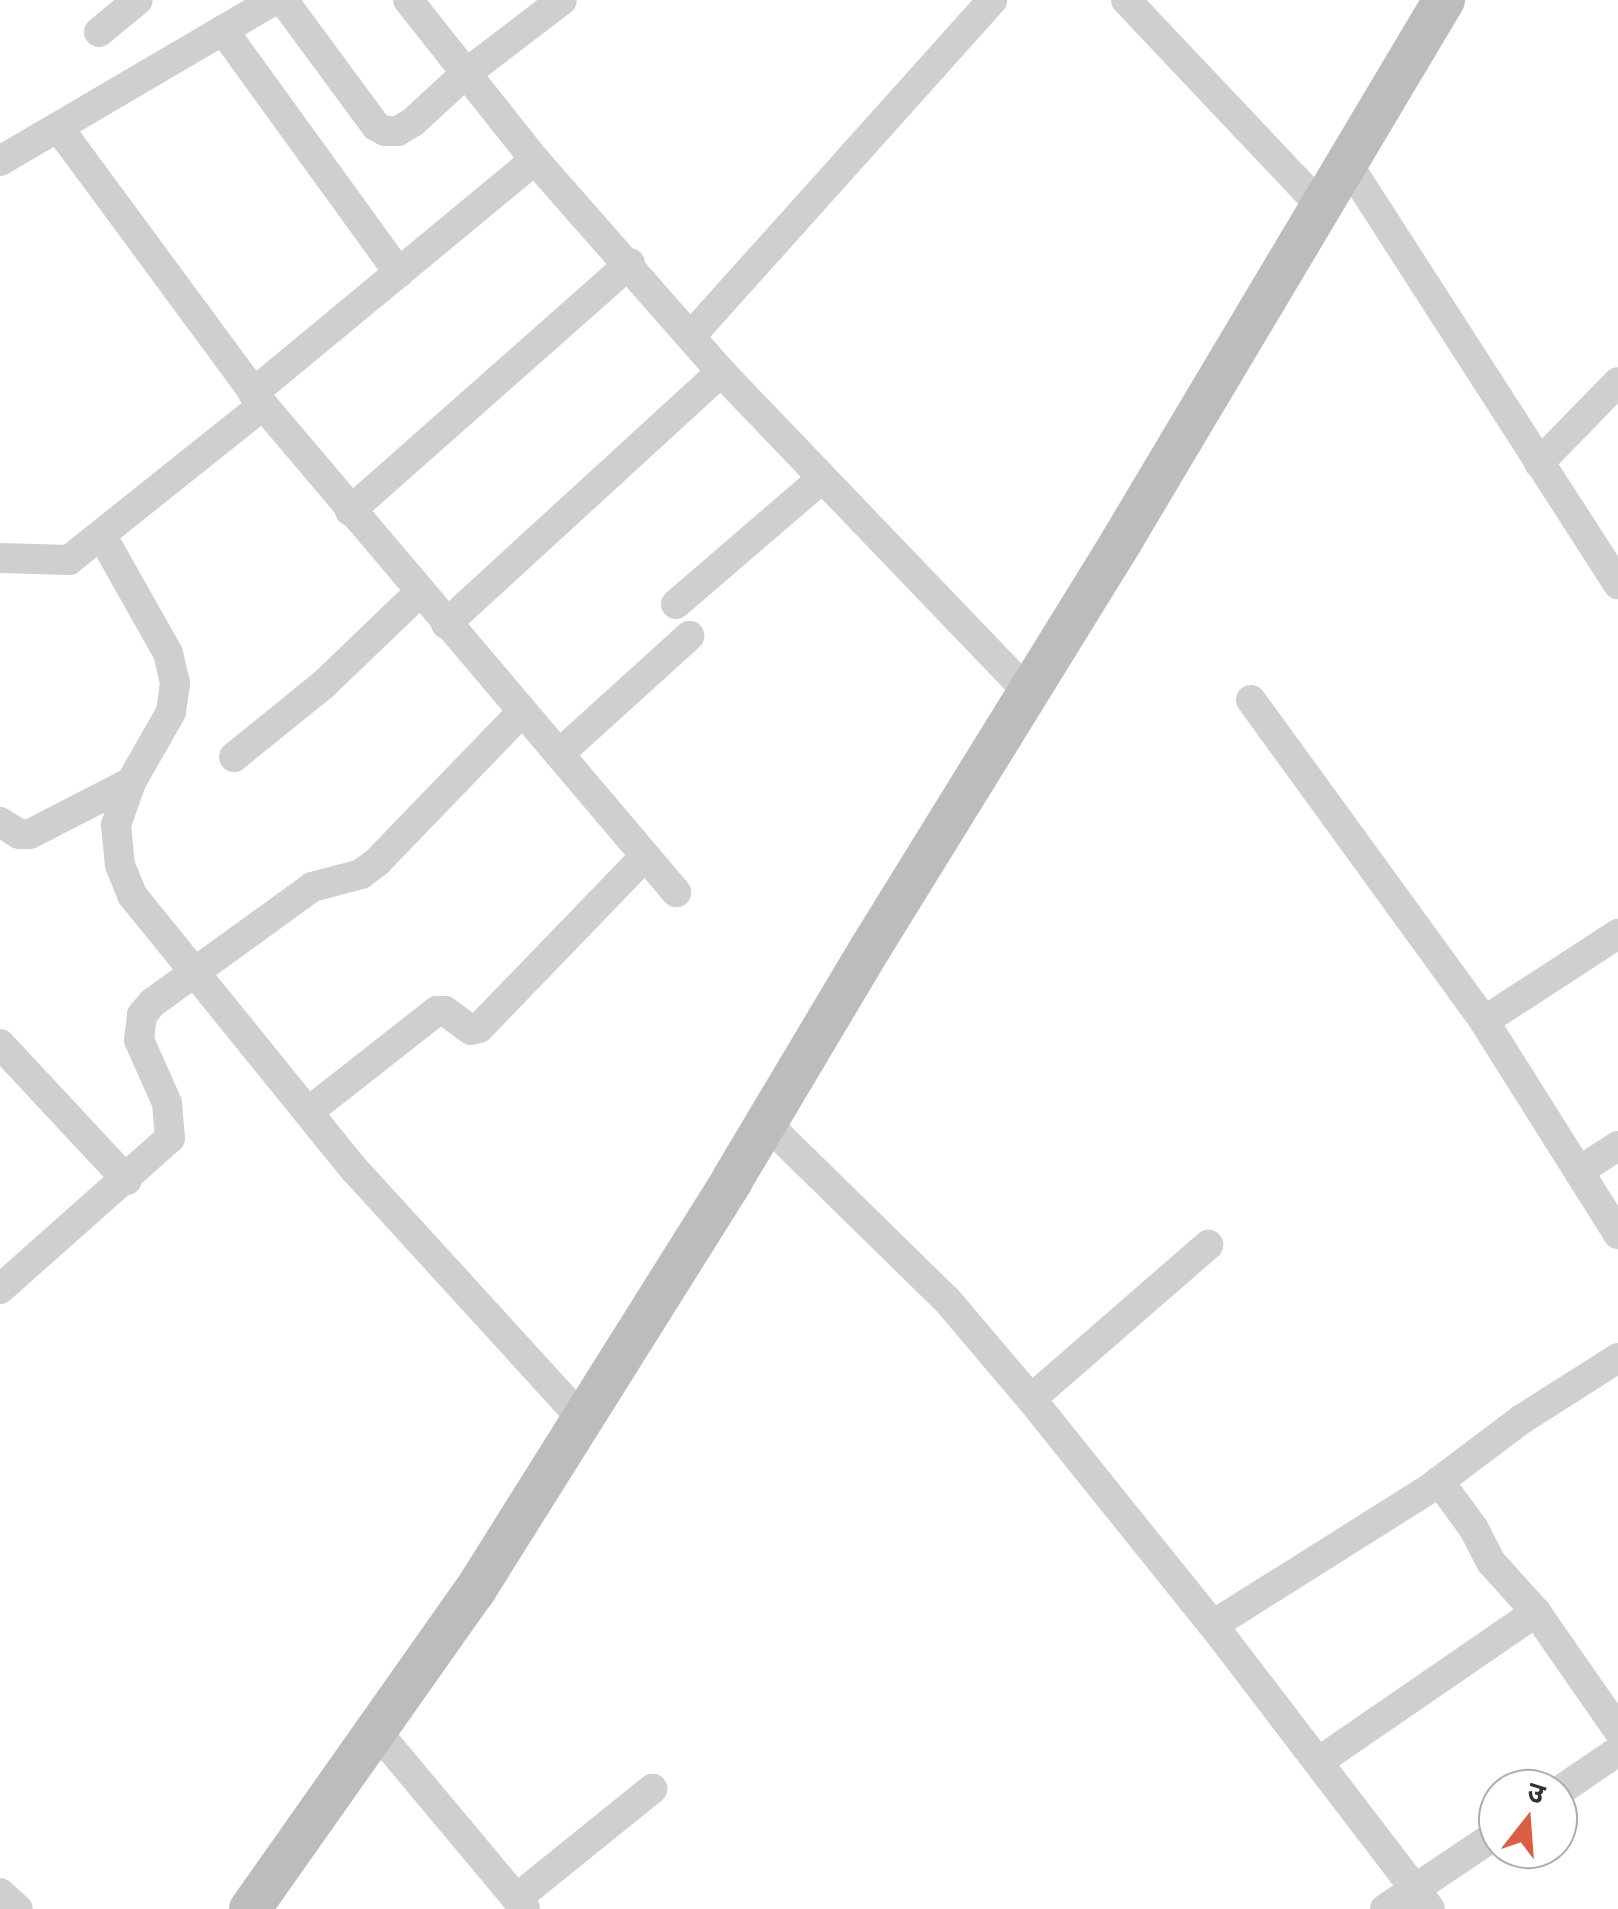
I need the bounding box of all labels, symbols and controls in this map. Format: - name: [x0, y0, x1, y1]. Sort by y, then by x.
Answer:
- north arrow: [1478, 1769, 1578, 1869]
- text: उ: [1523, 1772, 1550, 1812]

